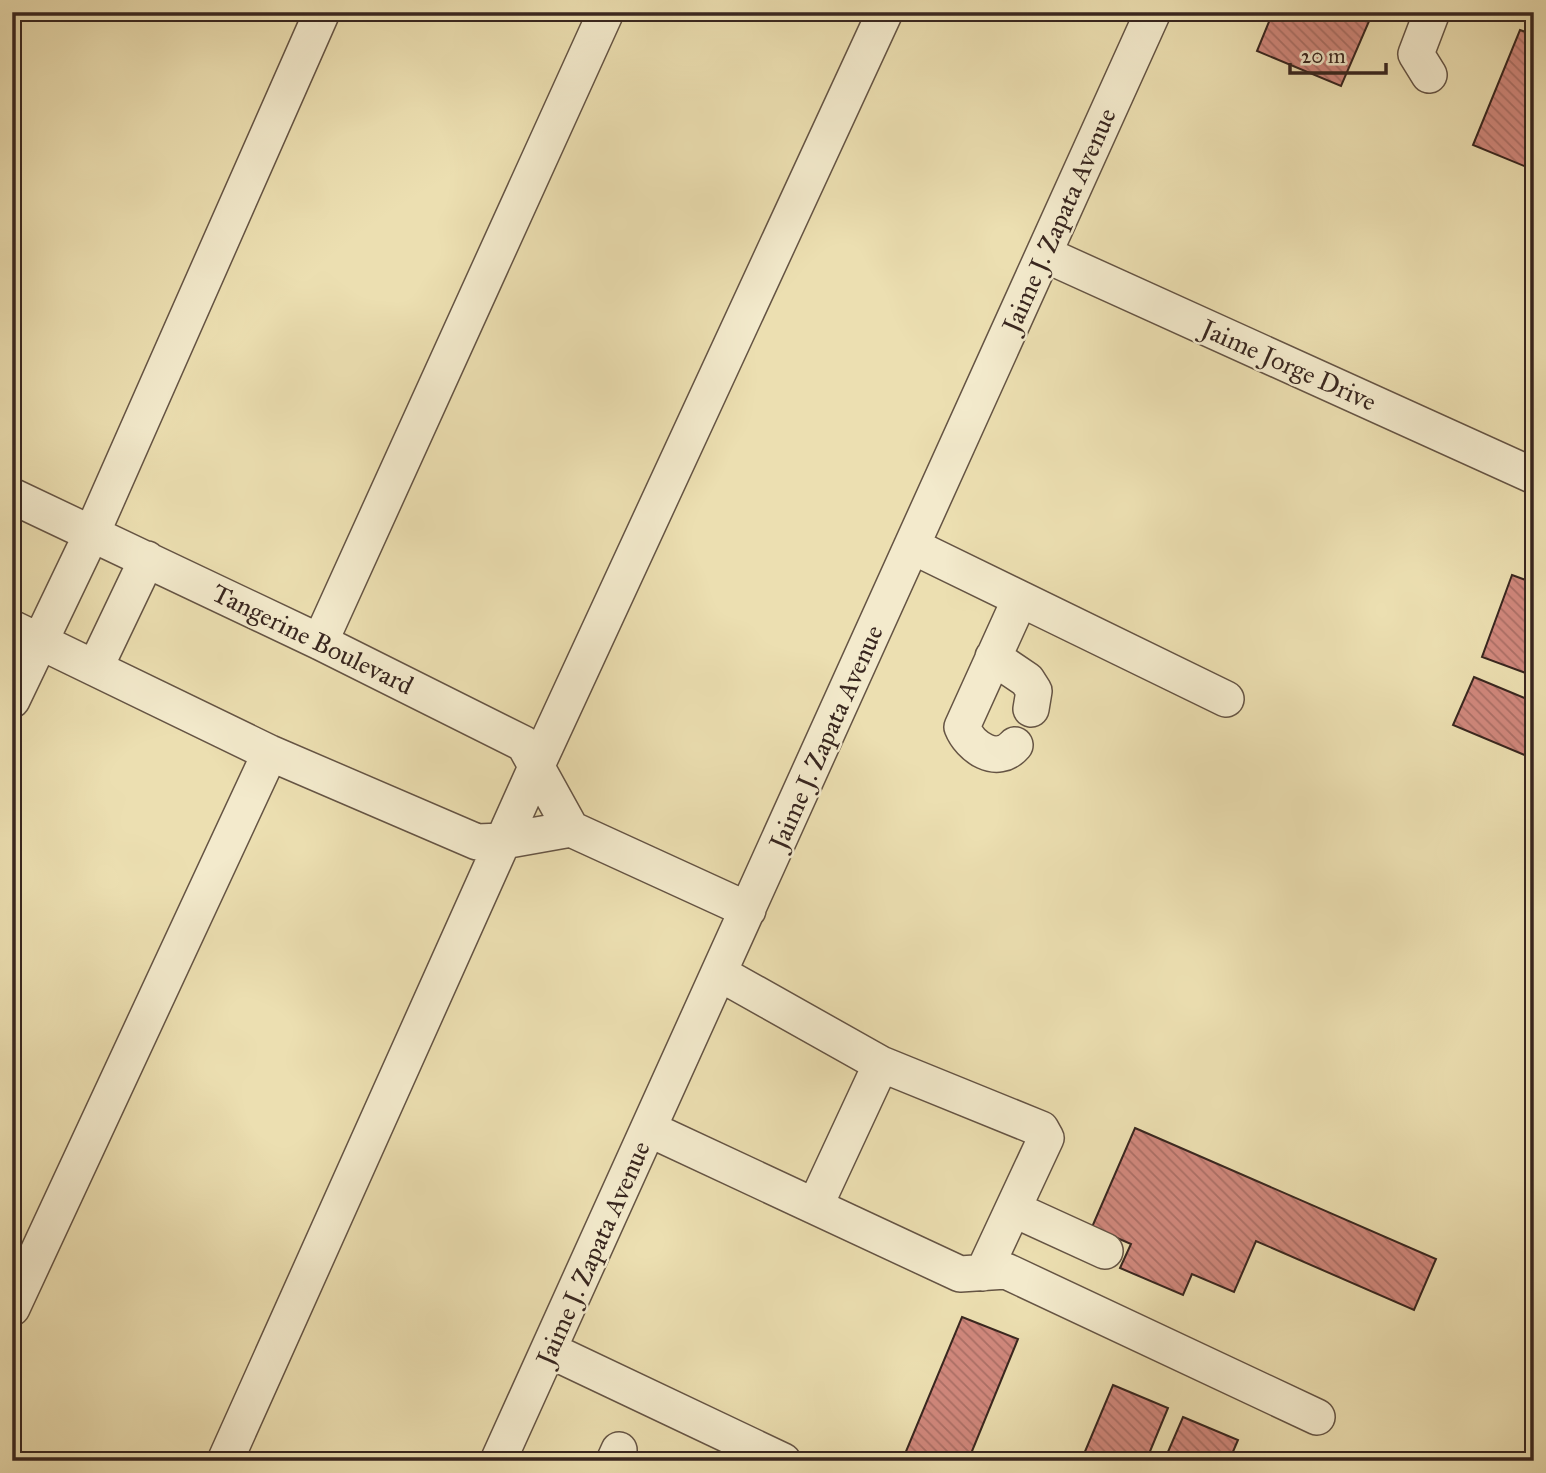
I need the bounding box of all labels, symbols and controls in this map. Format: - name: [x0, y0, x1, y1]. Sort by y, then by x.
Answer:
- scale bar: [1290, 32, 1387, 76]
- text: 20 m: [1301, 43, 1346, 69]
- street label: Jaime J. Zapata Avenue: [994, 103, 1123, 340]
- street label: Jaime Jorge Drive: [1194, 311, 1381, 418]
- street label: Tangerine Boulevard: [207, 576, 419, 702]
- street label: Jaime J. Zapata Avenue: [761, 620, 890, 857]
- street label: Jaime J. Zapata Avenue: [528, 1136, 657, 1373]

